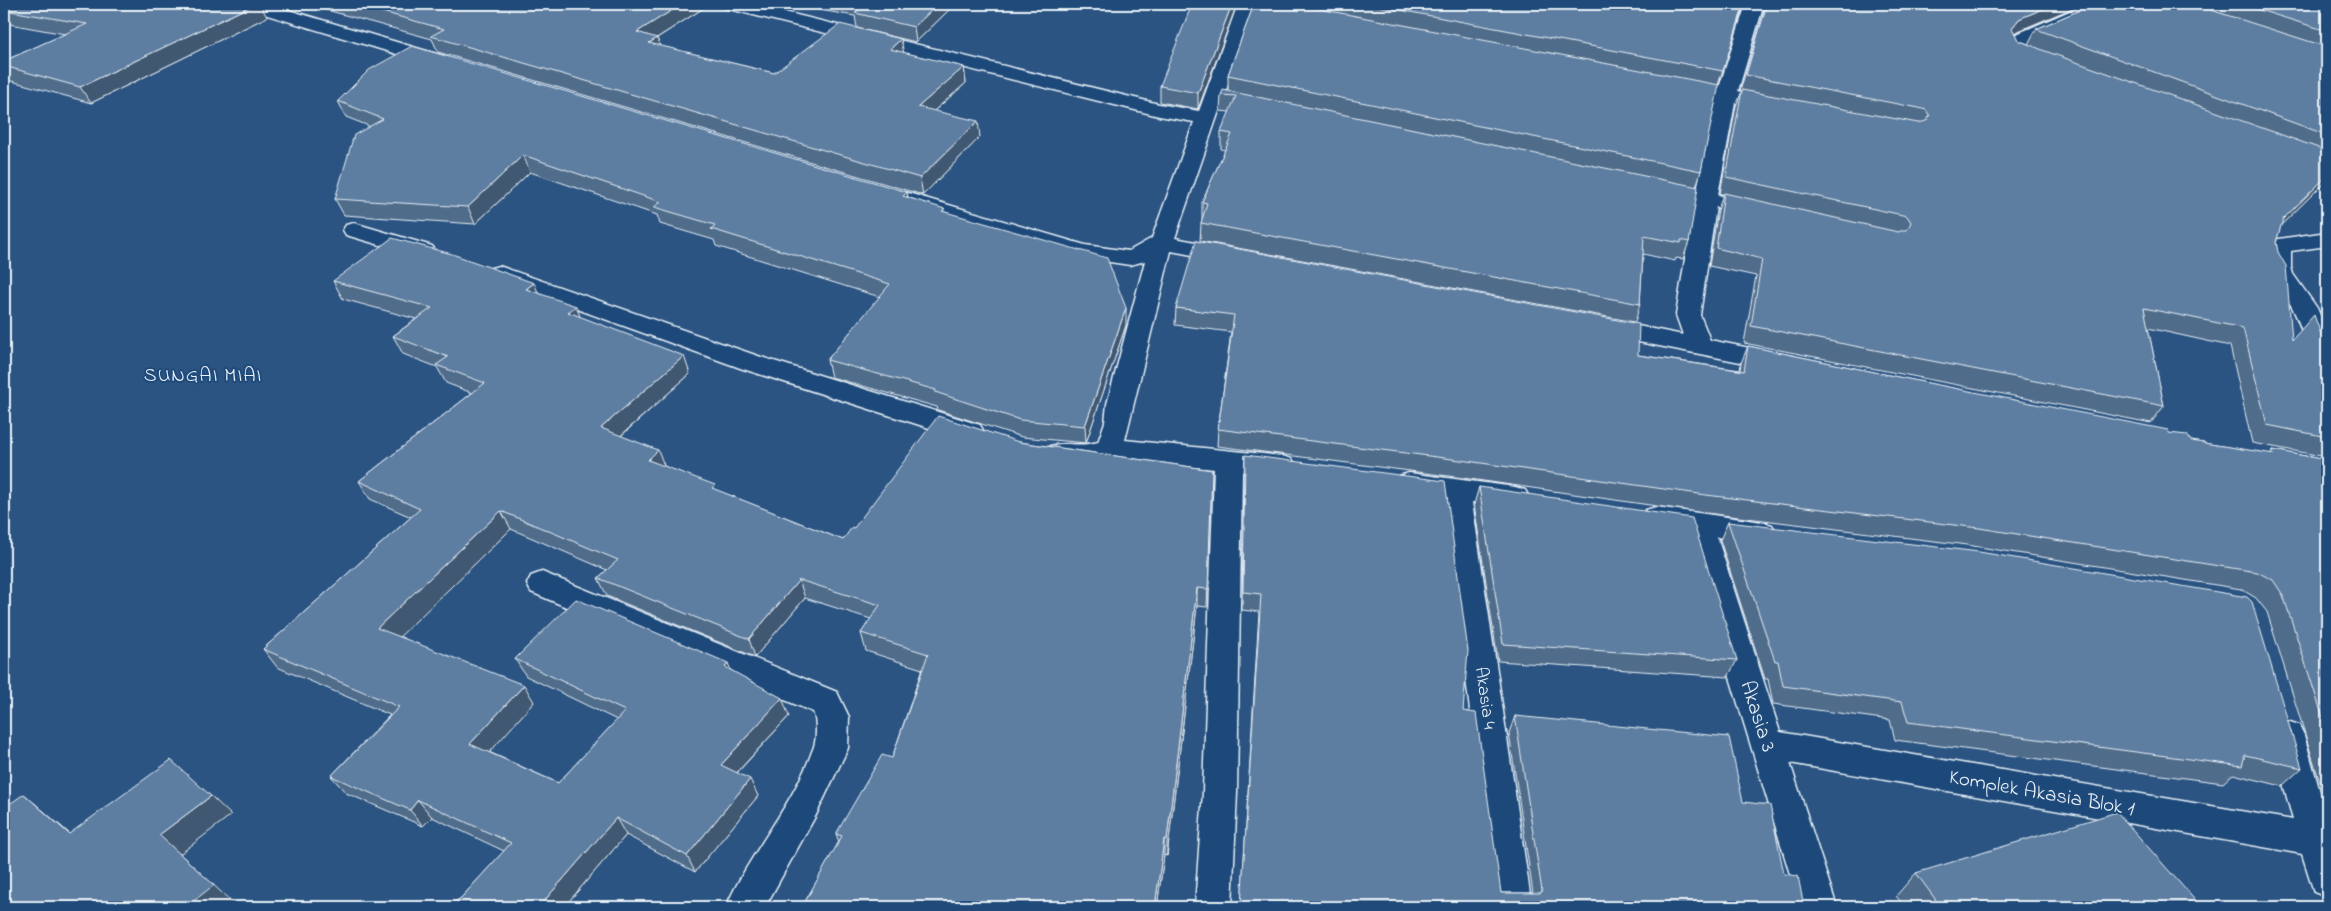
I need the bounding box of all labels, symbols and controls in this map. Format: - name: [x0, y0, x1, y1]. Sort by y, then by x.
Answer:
- district label: SUNGAI MIAI: [144, 362, 262, 391]
- street label: Akasia 4: [1467, 665, 1501, 732]
- street label: Akasia 3: [1732, 677, 1783, 756]
- street label: Komplek Akasia Blok 1: [1947, 763, 2137, 825]

